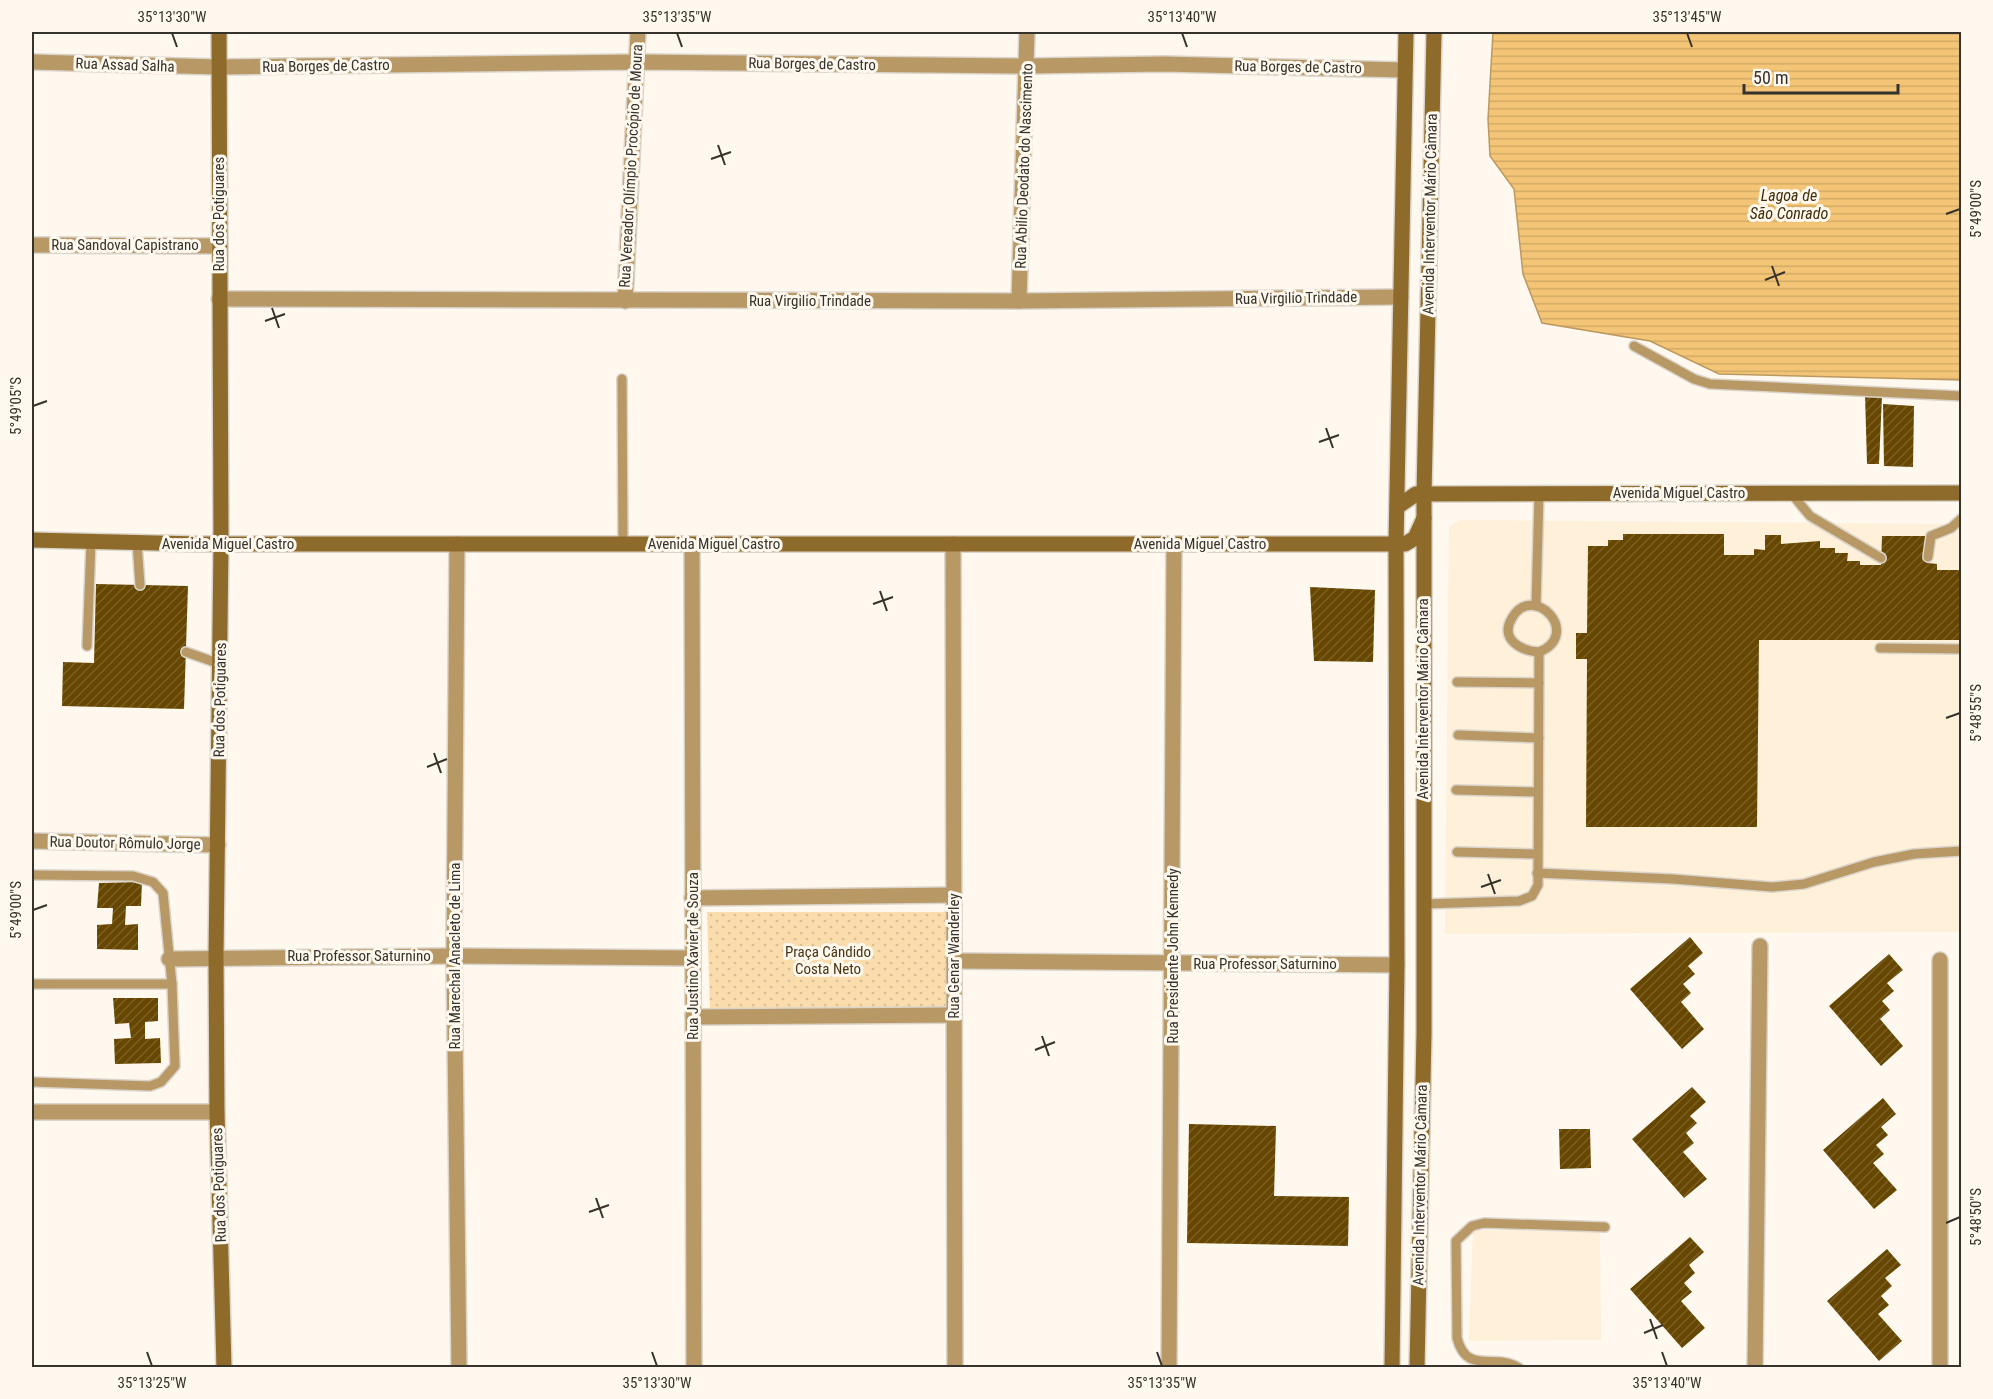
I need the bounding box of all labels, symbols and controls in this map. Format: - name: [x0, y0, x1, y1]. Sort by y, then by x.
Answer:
- text: 35°13'30"W: [138, 8, 207, 26]
- text: 35°13'35"W: [643, 8, 712, 26]
- text: 35°13'40"W: [1148, 8, 1217, 26]
- text: 35°13'45"W: [1653, 8, 1722, 26]
- street label: Rua Vereador Olímpio Procópio de Moura: [616, 44, 646, 288]
- street label: Rua Assad Salha: [75, 54, 175, 76]
- street label: Rua Borges de Castro: [748, 54, 876, 74]
- street label: Rua Borges de Castro: [262, 56, 390, 76]
- street label: Rua Borges de Castro: [1234, 57, 1362, 77]
- scale bar: [1744, 57, 1898, 95]
- street label: Rua Abilio Deodato do Nascimento: [1011, 63, 1037, 269]
- text: 50 m: [1753, 67, 1788, 88]
- street label: Avenida Interventor Mário Câmara: [1419, 113, 1441, 315]
- street label: Rua dos Potiguares: [210, 156, 228, 271]
- text: 5°49'00"S: [1967, 180, 1985, 238]
- water label: Lagoa de São Conrado: [1750, 186, 1828, 223]
- street label: Rua Sandoval Capistrano: [51, 236, 199, 254]
- street label: Rua Virgilio Trindade: [1235, 288, 1357, 308]
- street label: Rua Virgilio Trindade: [749, 292, 871, 310]
- text: 5°49'05"S: [7, 377, 25, 435]
- street label: Avenida Miguel Castro: [1613, 484, 1745, 502]
- street label: Avenida Miguel Castro: [162, 535, 294, 553]
- street label: Avenida Miguel Castro: [648, 535, 780, 553]
- street label: Avenida Miguel Castro: [1134, 535, 1266, 553]
- street label: Avenida Interventor Mário Câmara: [1414, 598, 1432, 800]
- street label: Rua dos Potiguares: [210, 642, 230, 758]
- text: 5°48'55"S: [1967, 684, 1985, 742]
- street label: Rua Doutor Rômulo Jorge: [49, 833, 201, 853]
- street label: Rua Marechal Anacleto de Lima: [446, 863, 464, 1049]
- street label: Rua Presidente John Kennedy: [1164, 868, 1182, 1044]
- street label: Rua Justino Xavier de Souza: [684, 872, 702, 1040]
- text: 5°49'00"S: [7, 881, 25, 939]
- street label: Rua Genar Wanderley: [945, 893, 963, 1019]
- park label: Praça Cândido Costa Neto: [785, 943, 871, 978]
- street label: Rua Professor Saturnino: [287, 947, 431, 965]
- street label: Rua Professor Saturnino: [1193, 955, 1337, 973]
- street label: Avenida Interventor Mário Câmara: [1409, 1084, 1431, 1286]
- street label: Rua dos Potiguares: [208, 1127, 230, 1243]
- text: 5°48'50"S: [1967, 1188, 1985, 1246]
- text: 35°13'25"W: [118, 1374, 187, 1392]
- text: 35°13'30"W: [623, 1374, 692, 1392]
- text: 35°13'35"W: [1128, 1374, 1197, 1392]
- text: 35°13'40"W: [1633, 1374, 1702, 1392]

